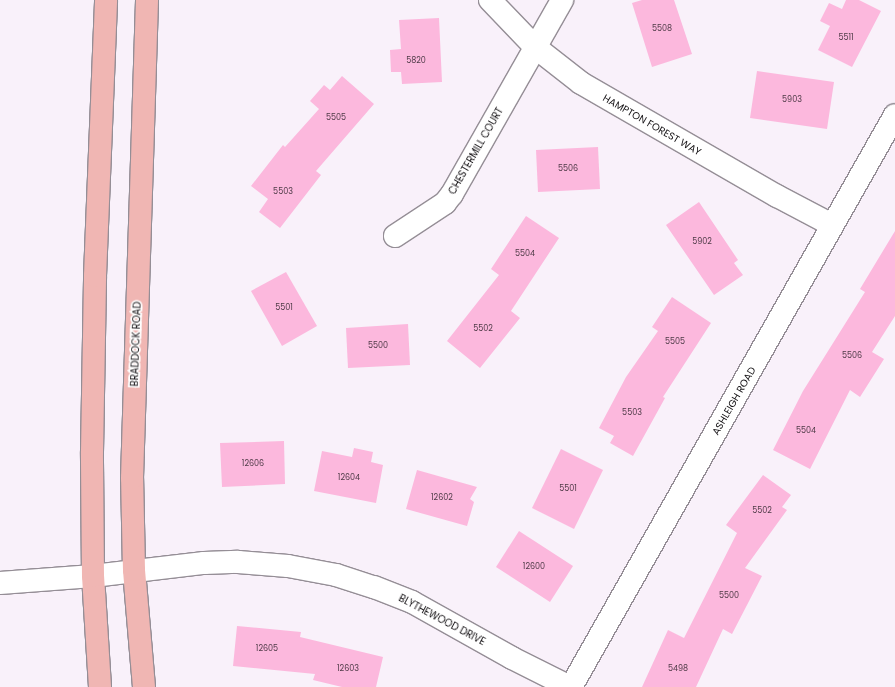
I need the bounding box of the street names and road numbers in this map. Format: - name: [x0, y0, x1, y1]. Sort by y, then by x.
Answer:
- street label: HAMPTON FOREST WAY: [601, 92, 703, 158]
- street label: CHESTERMILL COURT: [446, 105, 506, 197]
- street label: BRADDOCK ROAD: [129, 301, 143, 387]
- street label: ASHLEIGH ROAD: [710, 365, 758, 437]
- street label: BLYTHEWOOD DRIVE: [397, 592, 487, 648]

